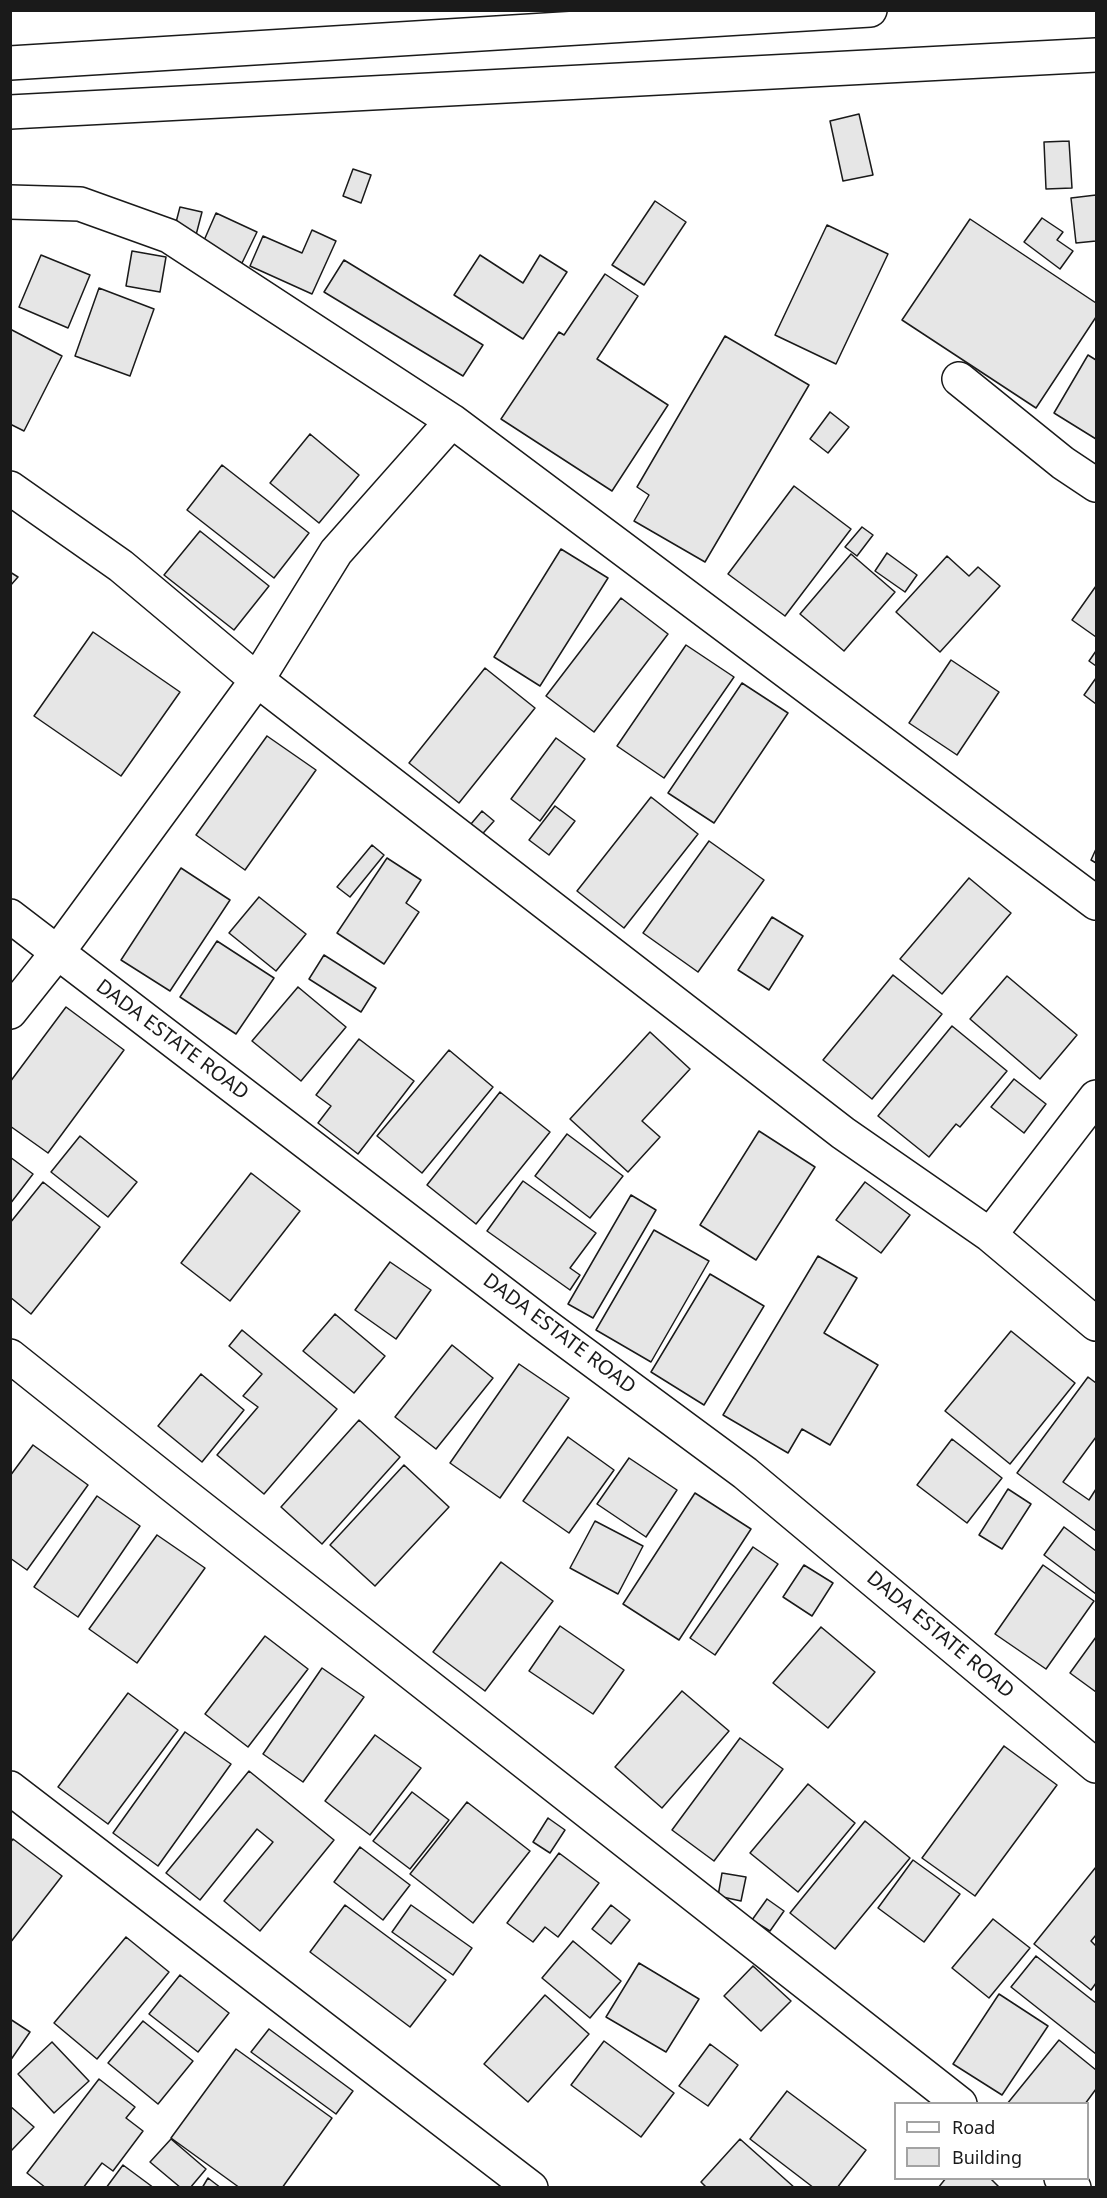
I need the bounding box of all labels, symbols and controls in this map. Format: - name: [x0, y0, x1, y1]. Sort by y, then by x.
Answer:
- street label: DADA ESTATE ROAD: [91, 975, 253, 1105]
- street label: DADA ESTATE ROAD: [478, 1269, 640, 1399]
- street label: DADA ESTATE ROAD: [861, 1566, 1019, 1704]
- legend: [894, 2102, 1089, 2180]
- text: Road: [952, 2115, 995, 2139]
- text: Building: [952, 2145, 1022, 2169]

